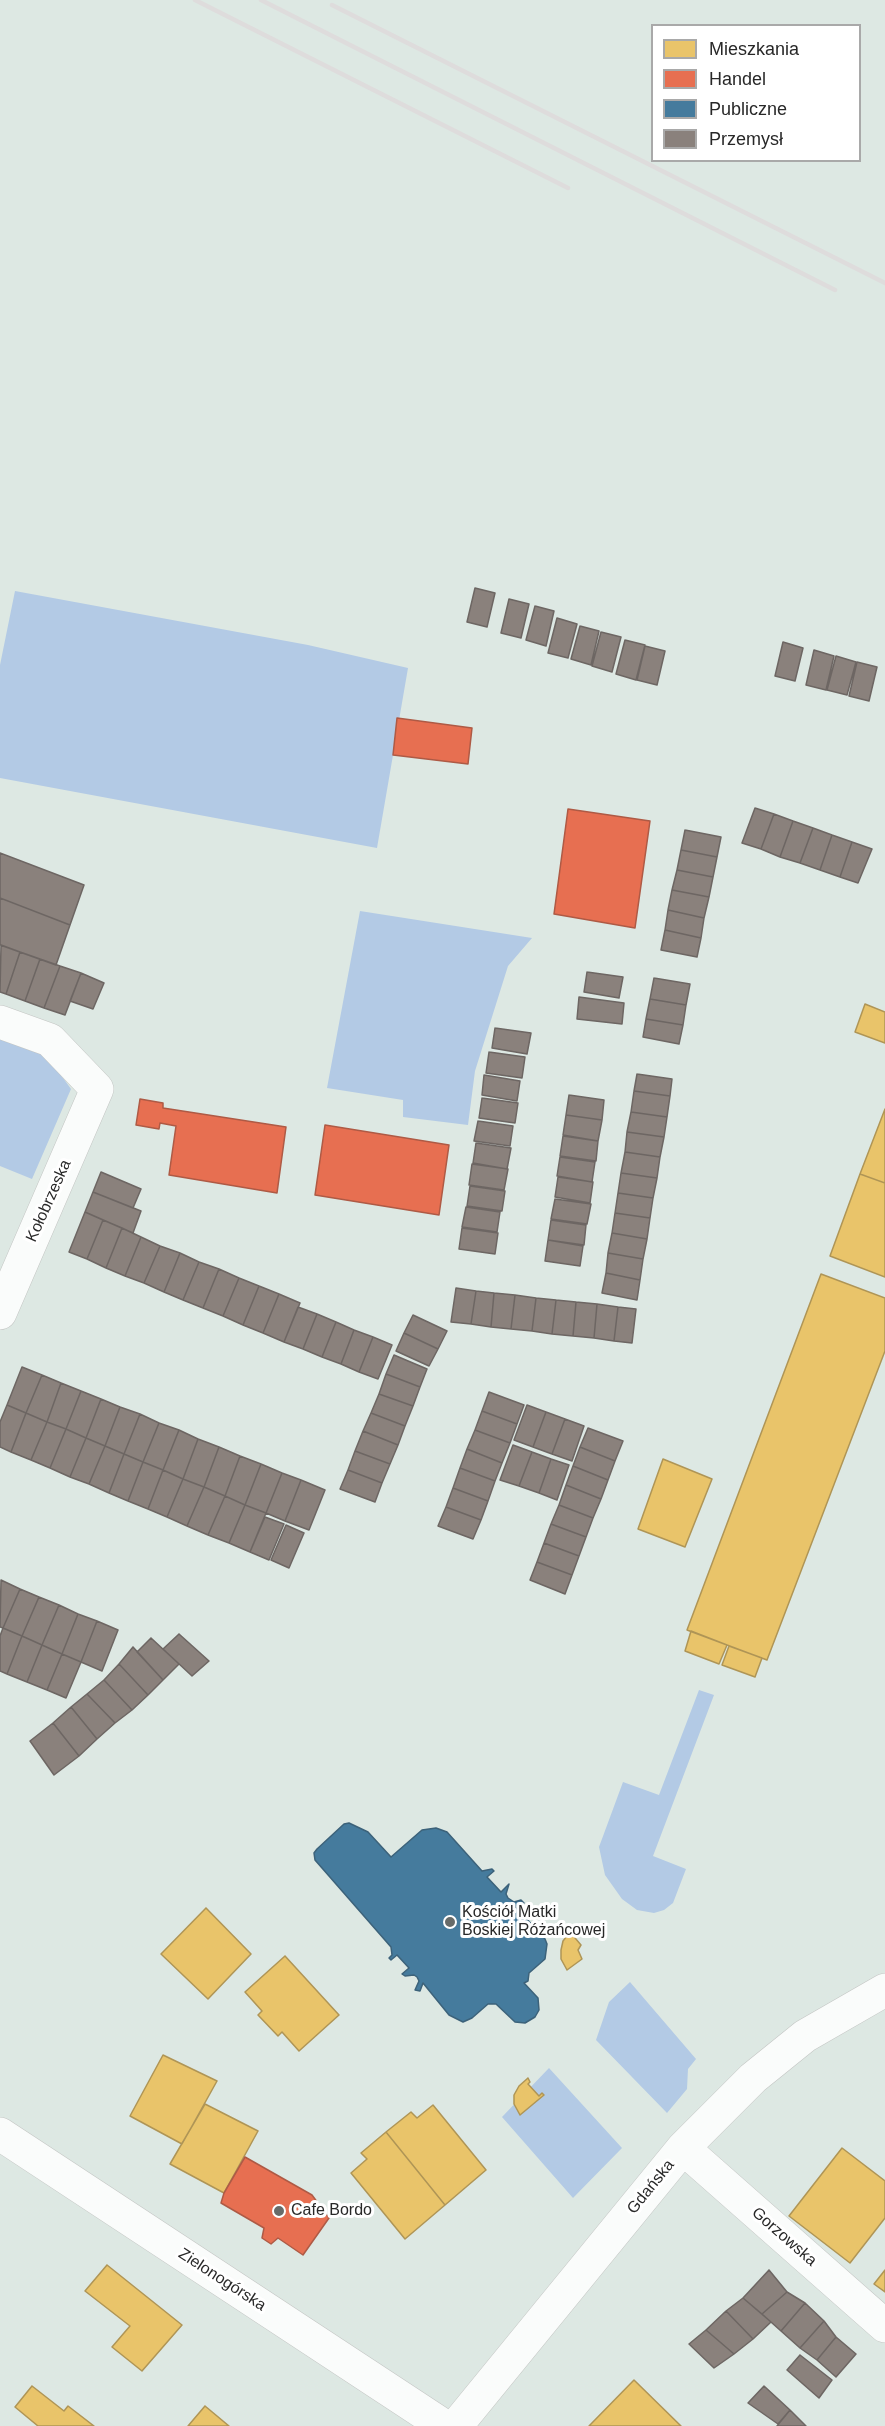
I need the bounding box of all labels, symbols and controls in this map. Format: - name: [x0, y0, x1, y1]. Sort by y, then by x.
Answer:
- legend: [651, 24, 861, 162]
- text: Mieszkania: [709, 39, 799, 59]
- text: Handel: [709, 69, 766, 89]
- text: Publiczne: [709, 99, 787, 119]
- text: Przemysł: [709, 129, 783, 149]
- street label: Kołobrzeska: [22, 1157, 76, 1245]
- place label: Kościół Matki Boskiej Różańcowej: [462, 1903, 605, 1941]
- marker: Kościół Matki Boskiej Różańcowej: [443, 1915, 457, 1929]
- street label: Gdańska: [623, 2156, 679, 2218]
- place label: Cafe Bordo: [291, 2201, 372, 2221]
- marker: Cafe Bordo: [272, 2204, 286, 2218]
- street label: Gorzowska: [748, 2204, 820, 2270]
- street label: Zielonogórska: [175, 2245, 269, 2315]

